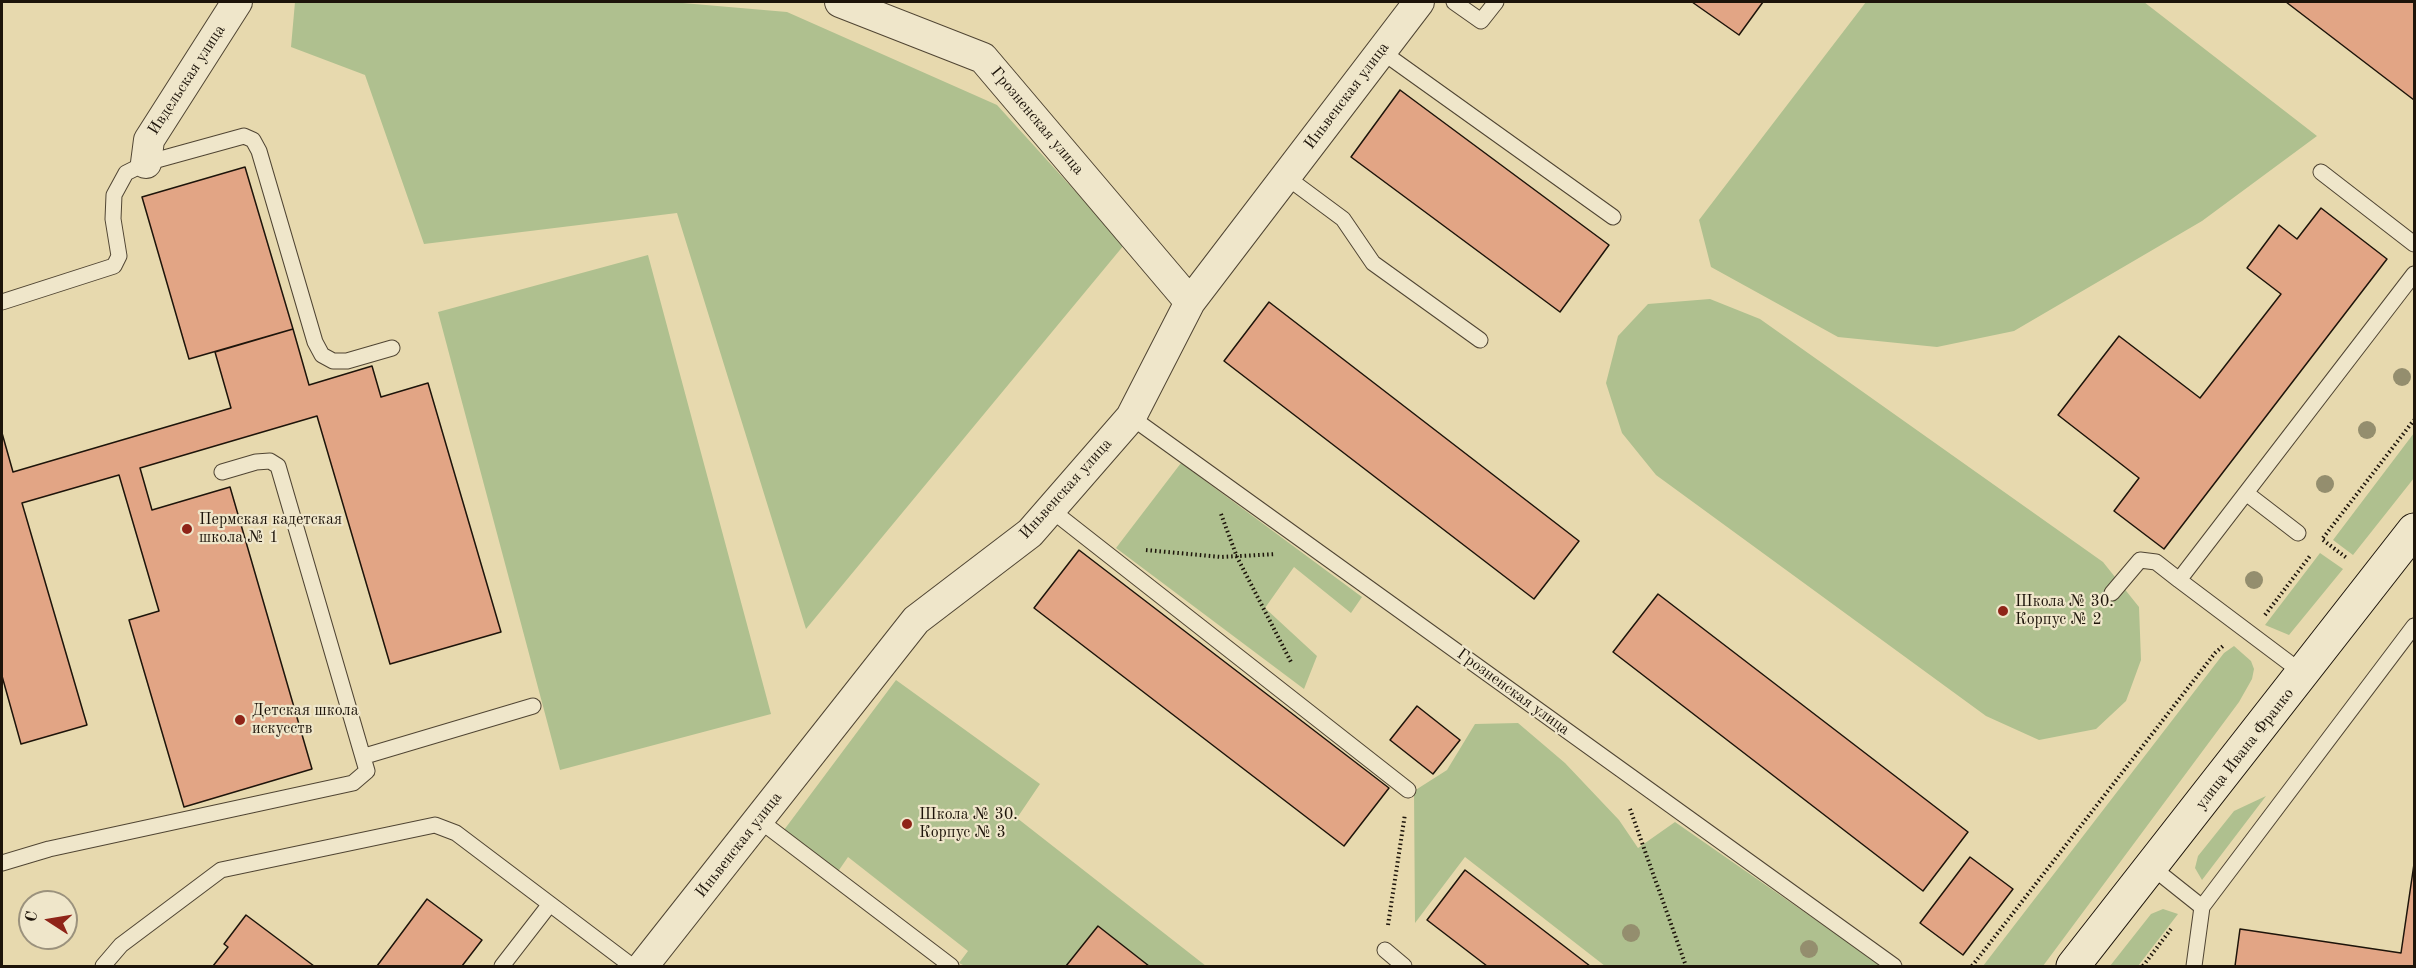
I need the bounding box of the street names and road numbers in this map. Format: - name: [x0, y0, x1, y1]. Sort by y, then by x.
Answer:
- street label: Ивдельская улица: [144, 21, 230, 139]
- street label: Иньвенская улица: [1301, 39, 1393, 153]
- street label: Грозненская улица: [986, 63, 1088, 179]
- street label: Иньвенская улица: [1016, 435, 1116, 543]
- street label: Грозненская улица: [1453, 645, 1573, 739]
- street label: улица Ивана Франко: [2192, 684, 2298, 814]
- street label: Иньвенская улица: [692, 788, 786, 902]

